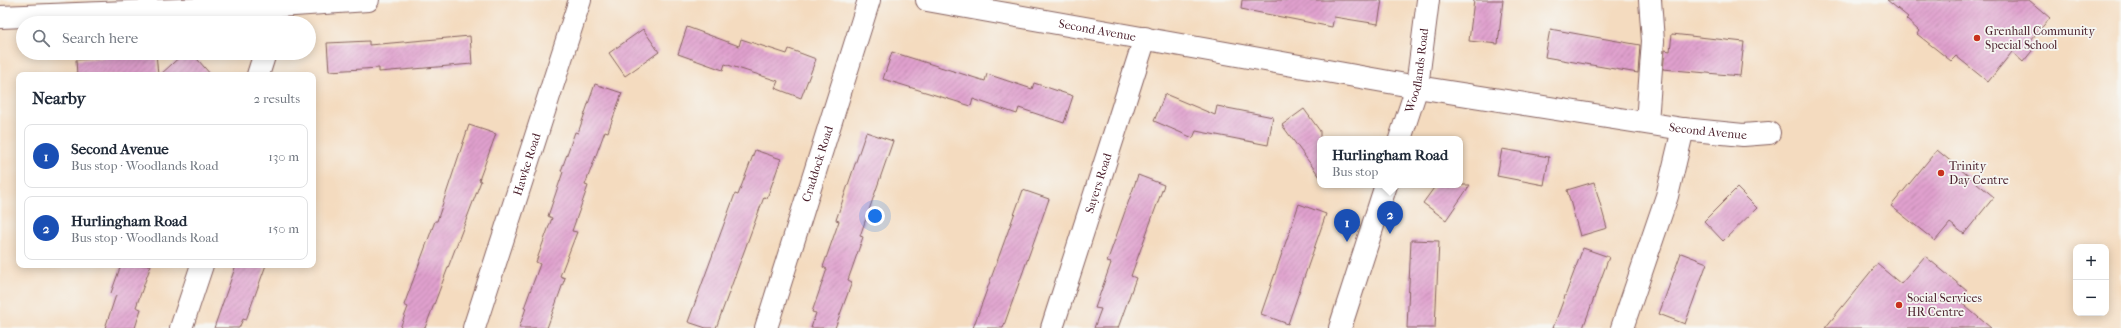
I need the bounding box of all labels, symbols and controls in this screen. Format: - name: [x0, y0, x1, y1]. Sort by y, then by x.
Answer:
- search box: [16, 16, 316, 60]
- street label: Second Avenue: [1058, 17, 1137, 44]
- place label: Grenhall Community Special School: [1985, 24, 2095, 52]
- icon: search: [30, 27, 52, 49]
- street label: Woodlands Road: [1402, 27, 1431, 115]
- text: Search here: [62, 29, 138, 47]
- marker: Grenhall Community Special School: [1972, 33, 1982, 43]
- text: Nearby: [32, 88, 86, 108]
- text: 2 results: [254, 91, 300, 106]
- street label: Second Avenue: [1668, 120, 1747, 142]
- street label: Craddock Road: [799, 124, 836, 204]
- street label: Hawke Road: [510, 131, 544, 197]
- popup: [1317, 136, 1463, 188]
- text: Second Avenue: [71, 140, 169, 158]
- text: Hurlingham Road: [1332, 146, 1448, 164]
- text: 1: [44, 149, 48, 164]
- text: 130 m: [268, 149, 299, 164]
- street label: Sayers Road: [1082, 151, 1115, 215]
- text: Bus stop · Woodlands Road: [71, 158, 219, 173]
- place label: Trinity Day Centre: [1949, 159, 2009, 187]
- text: Bus stop: [1332, 164, 1378, 179]
- marker: Trinity Day Centre: [1936, 168, 1946, 178]
- pin: 2: [1377, 201, 1403, 234]
- your location: [865, 206, 885, 226]
- pin: 1: [1334, 209, 1360, 242]
- text: Hurlingham Road: [71, 212, 187, 230]
- text: 2: [43, 221, 49, 236]
- text: 150 m: [268, 221, 299, 236]
- text: Bus stop · Woodlands Road: [71, 230, 219, 245]
- map controls: [2073, 244, 2109, 316]
- button: +: [2073, 244, 2109, 280]
- button: −: [2073, 280, 2109, 316]
- place label: Social Services HR Centre: [1907, 291, 1983, 319]
- marker: Social Services HR Centre: [1894, 300, 1904, 310]

